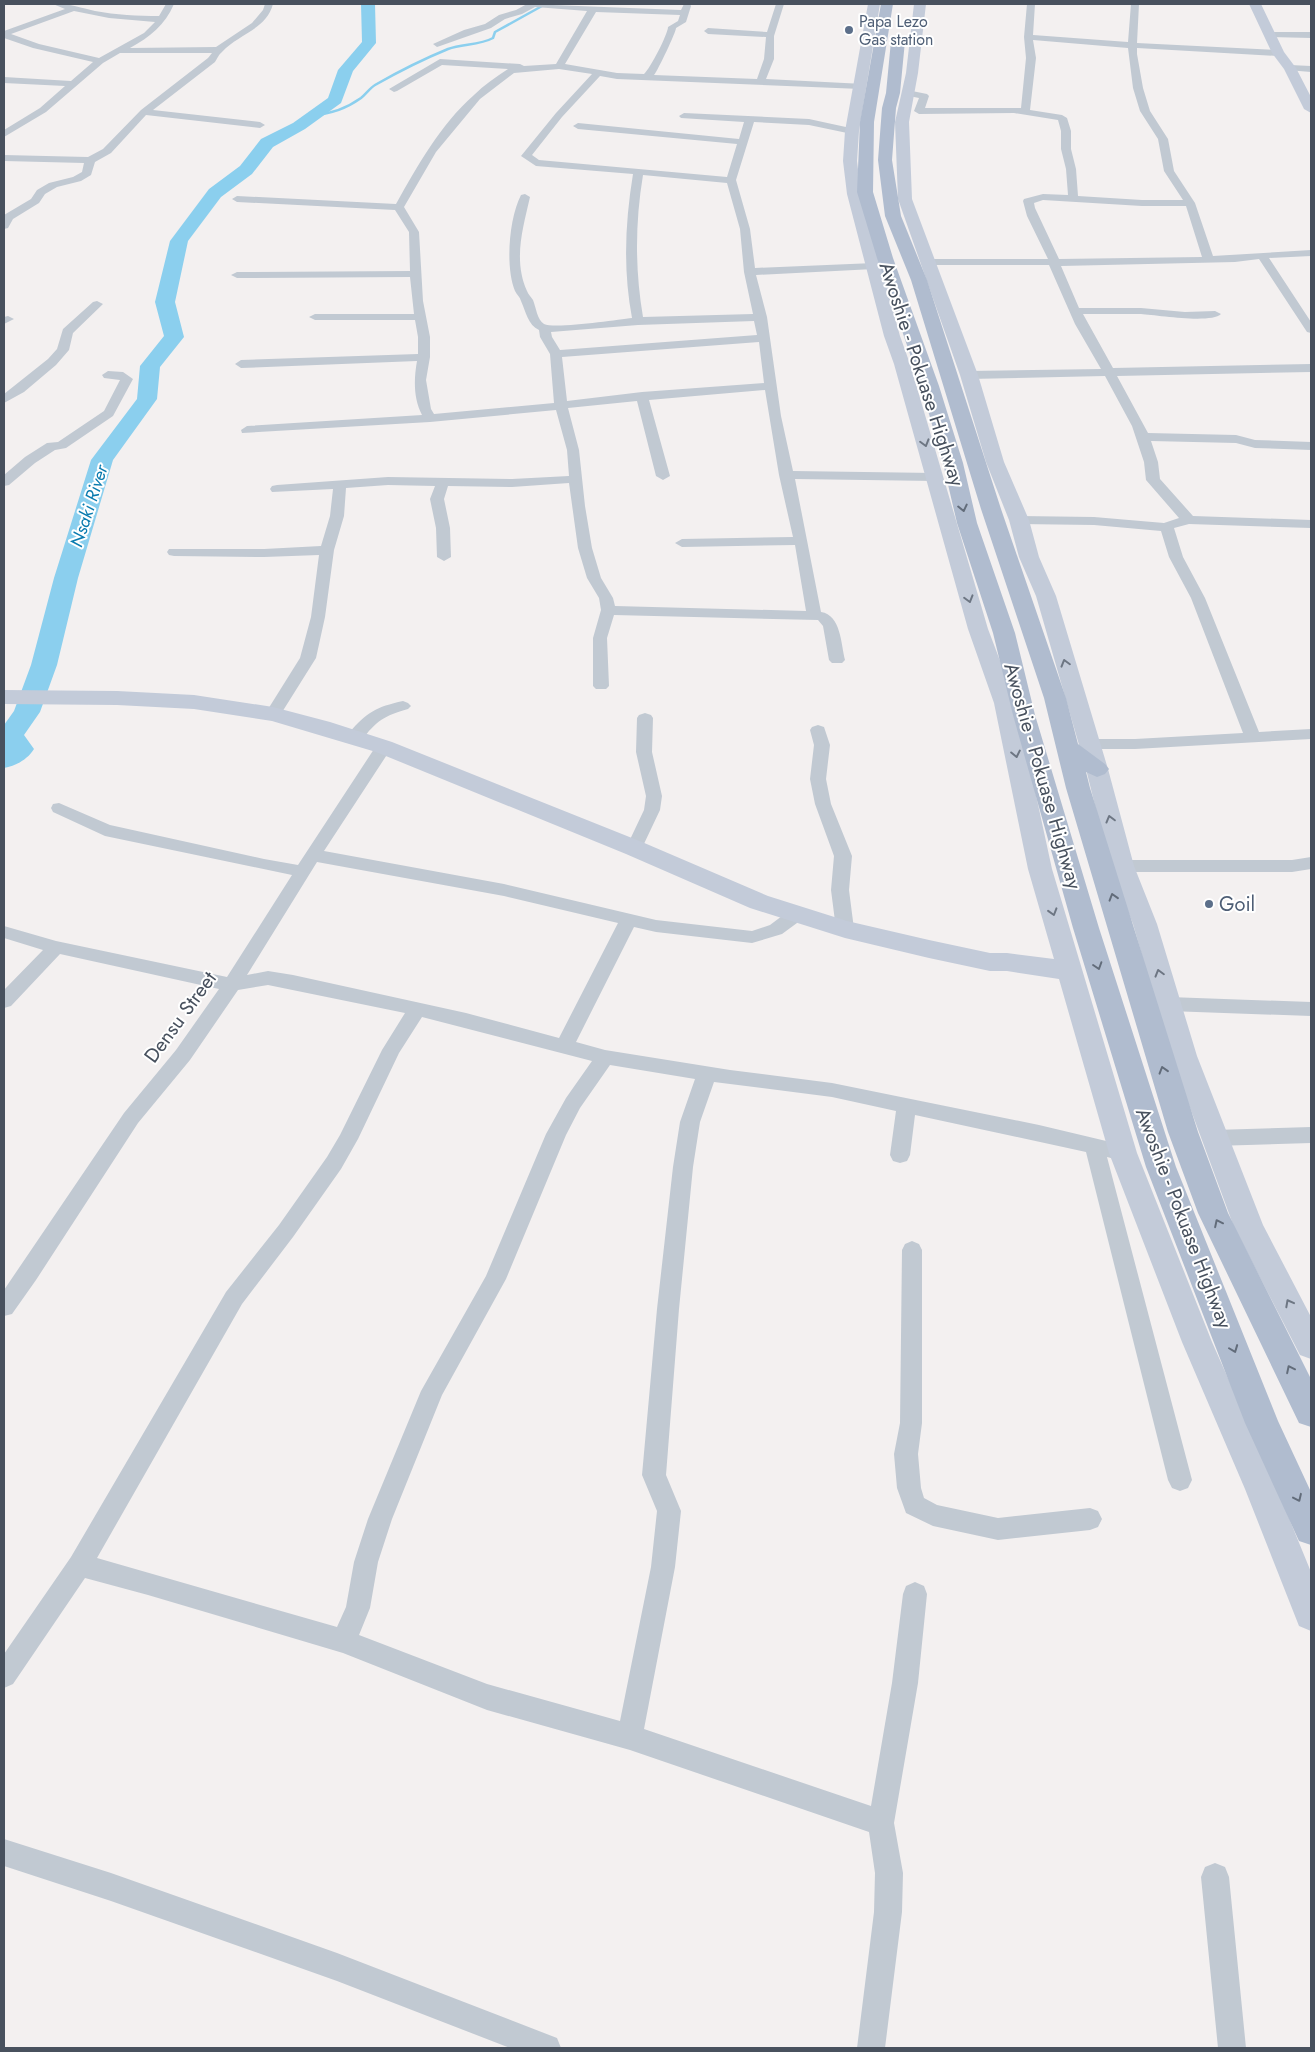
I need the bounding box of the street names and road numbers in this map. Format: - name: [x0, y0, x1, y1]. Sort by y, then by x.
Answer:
- street label: Awoshie - Pokuase Highway: [872, 258, 972, 490]
- street label: Awoshie - Pokuase Highway: [996, 660, 1089, 893]
- street label: Densu Street: [137, 965, 224, 1069]
- street label: Awoshie - Pokuase Highway: [1128, 1104, 1239, 1333]

